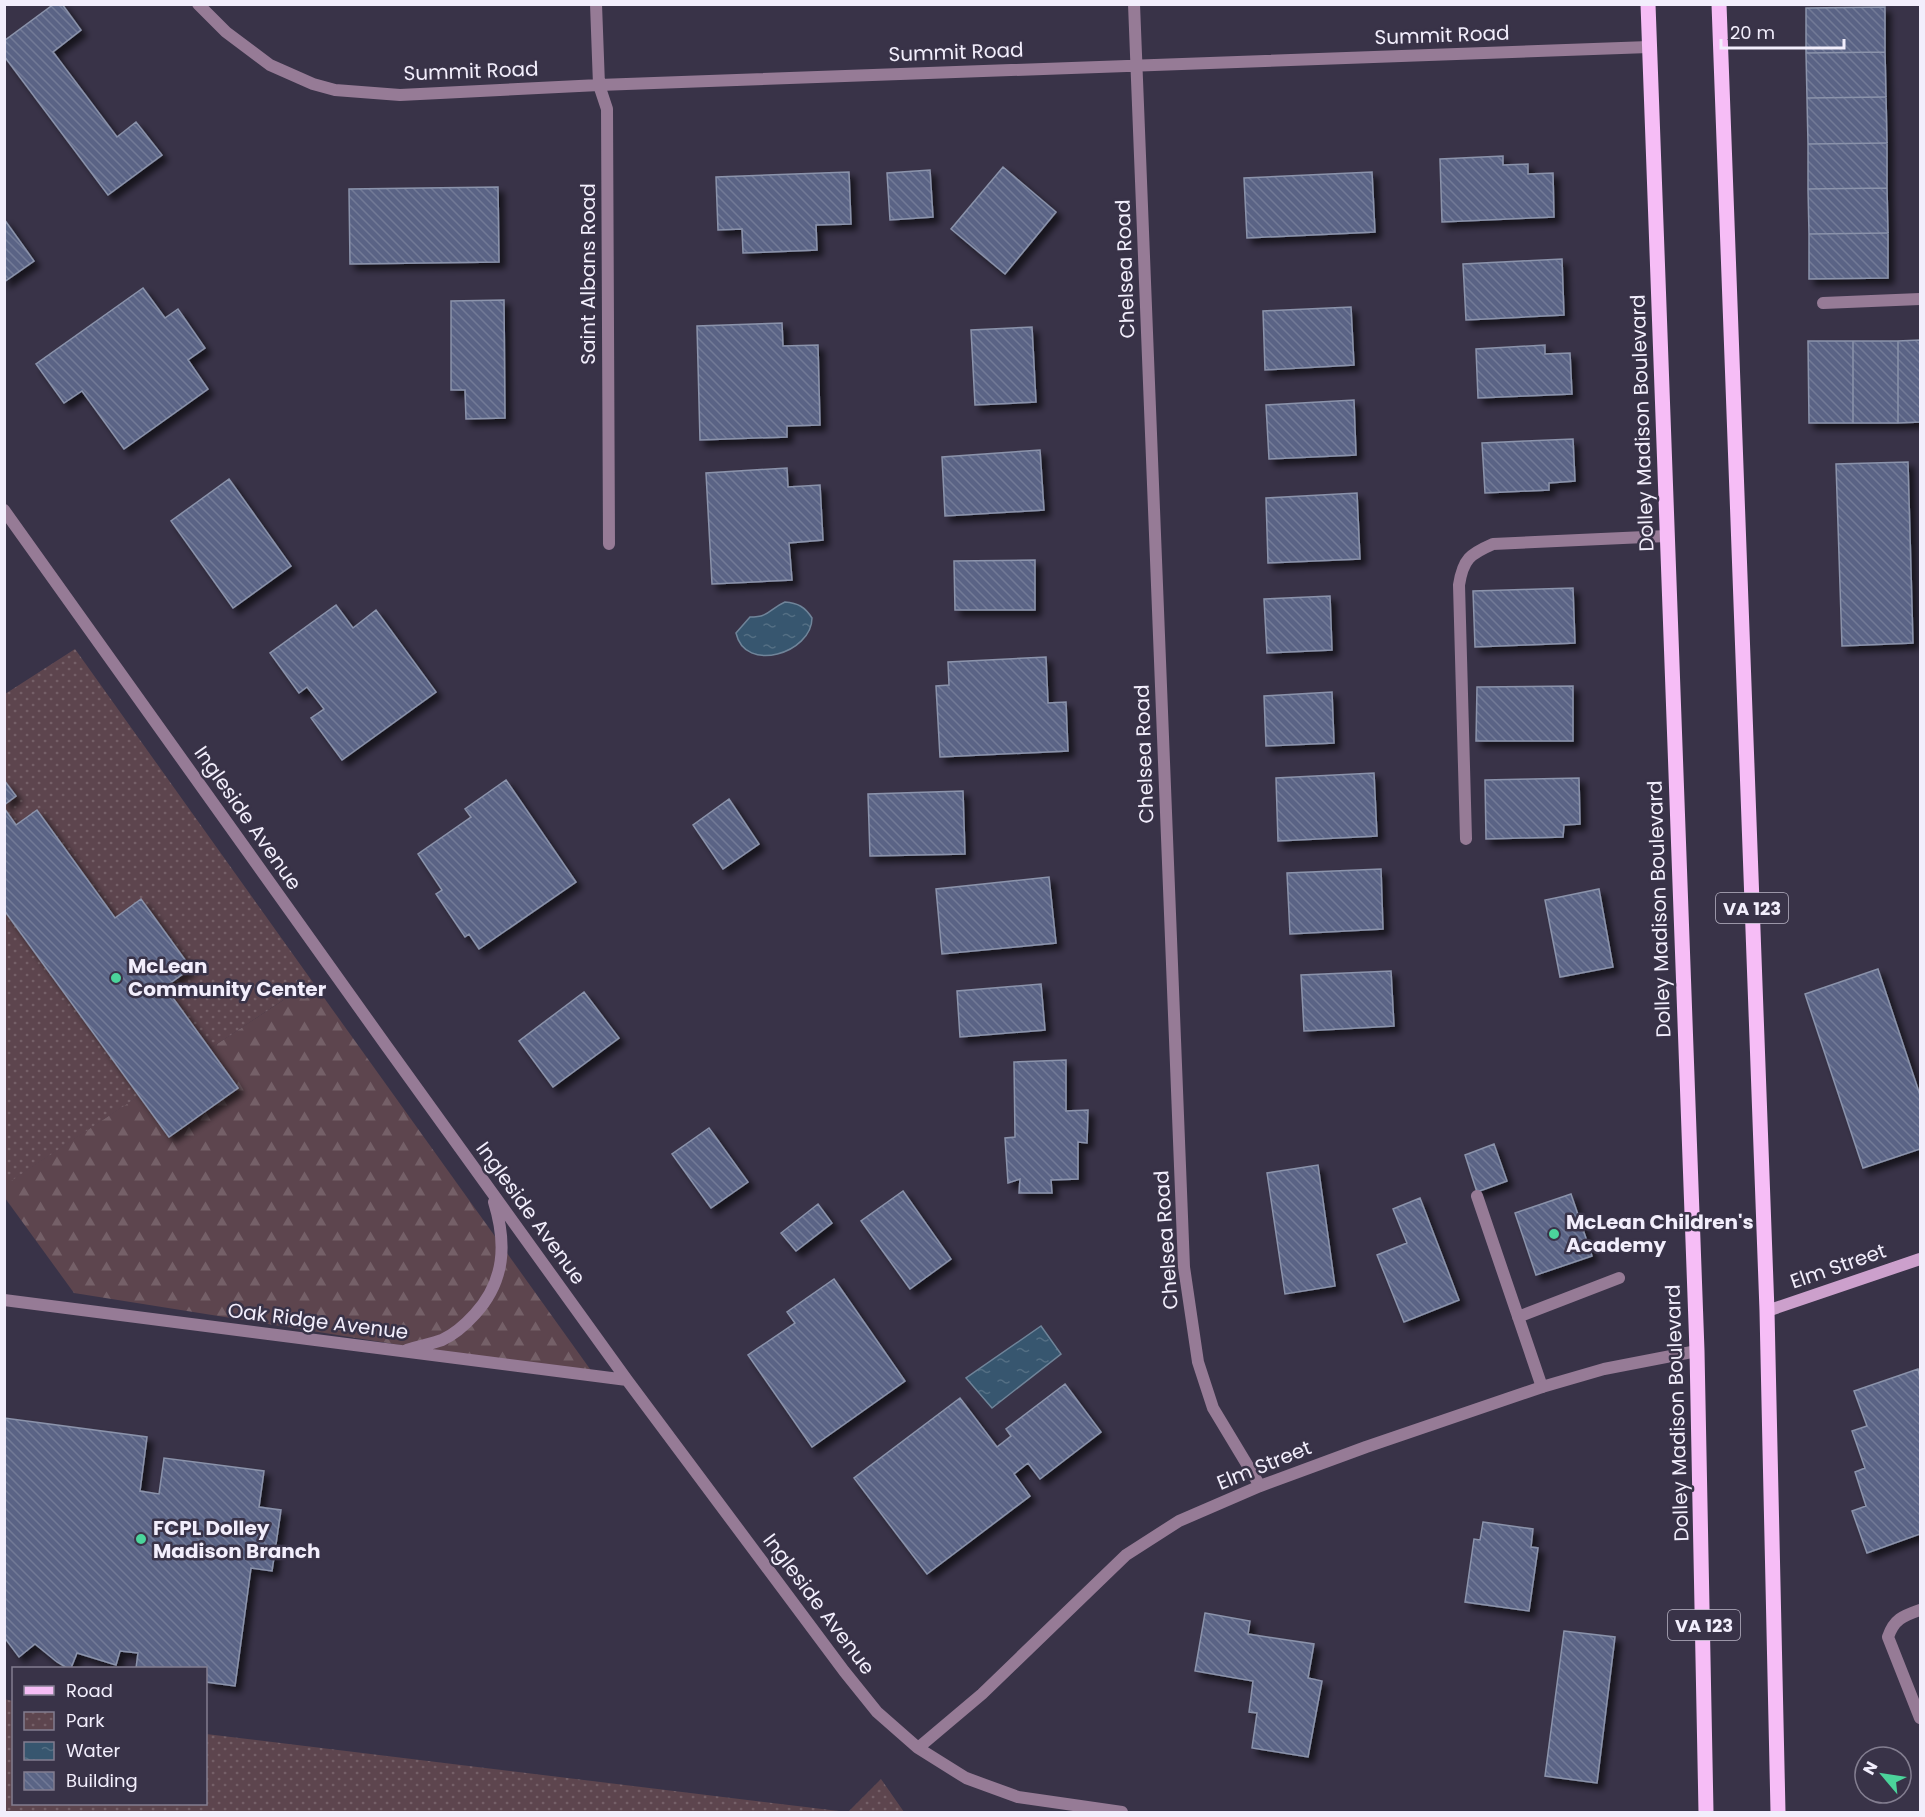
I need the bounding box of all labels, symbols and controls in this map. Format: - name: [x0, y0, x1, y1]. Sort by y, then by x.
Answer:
- scale bar: [1721, 12, 1844, 50]
- street label: Summit Road: [1374, 19, 1510, 51]
- text: 20 m: [1730, 20, 1775, 45]
- street label: Summit Road: [888, 36, 1024, 68]
- street label: Summit Road: [403, 55, 539, 87]
- street label: Saint Albans Road: [574, 183, 602, 365]
- street label: Chelsea Road: [1109, 199, 1141, 339]
- street label: Dolley Madison Boulevard: [1624, 294, 1660, 552]
- street label: Chelsea Road: [1128, 684, 1160, 824]
- street label: Ingleside Avenue: [188, 740, 308, 896]
- street label: Dolley Madison Boulevard: [1641, 780, 1677, 1038]
- road number: VA 123: [1716, 893, 1788, 923]
- place label: McLean Community Center: [128, 952, 327, 1003]
- marker: McLean Community Center: [109, 971, 123, 985]
- street label: Ingleside Avenue: [470, 1136, 592, 1290]
- street label: Chelsea Road: [1147, 1170, 1185, 1310]
- place label: McLean Children's Academy: [1566, 1208, 1754, 1259]
- marker: McLean Children's Academy: [1547, 1227, 1561, 1241]
- street label: Elm Street: [1786, 1237, 1890, 1295]
- street label: Dolley Madison Boulevard: [1659, 1284, 1695, 1542]
- street label: Oak Ridge Avenue: [226, 1296, 410, 1346]
- street label: Elm Street: [1213, 1433, 1315, 1497]
- place label: FCPL Dolley Madison Branch: [153, 1514, 320, 1565]
- street label: Ingleside Avenue: [757, 1528, 881, 1680]
- marker: FCPL Dolley Madison Branch: [134, 1532, 148, 1546]
- road number: VA 123: [1668, 1610, 1740, 1640]
- legend: [12, 1667, 207, 1805]
- text: Road: [66, 1678, 113, 1703]
- text: Park: [66, 1708, 105, 1733]
- text: Water: [66, 1738, 120, 1763]
- north arrow: [1853, 1745, 1913, 1805]
- text: N: [1857, 1757, 1883, 1779]
- text: Building: [66, 1768, 138, 1793]

